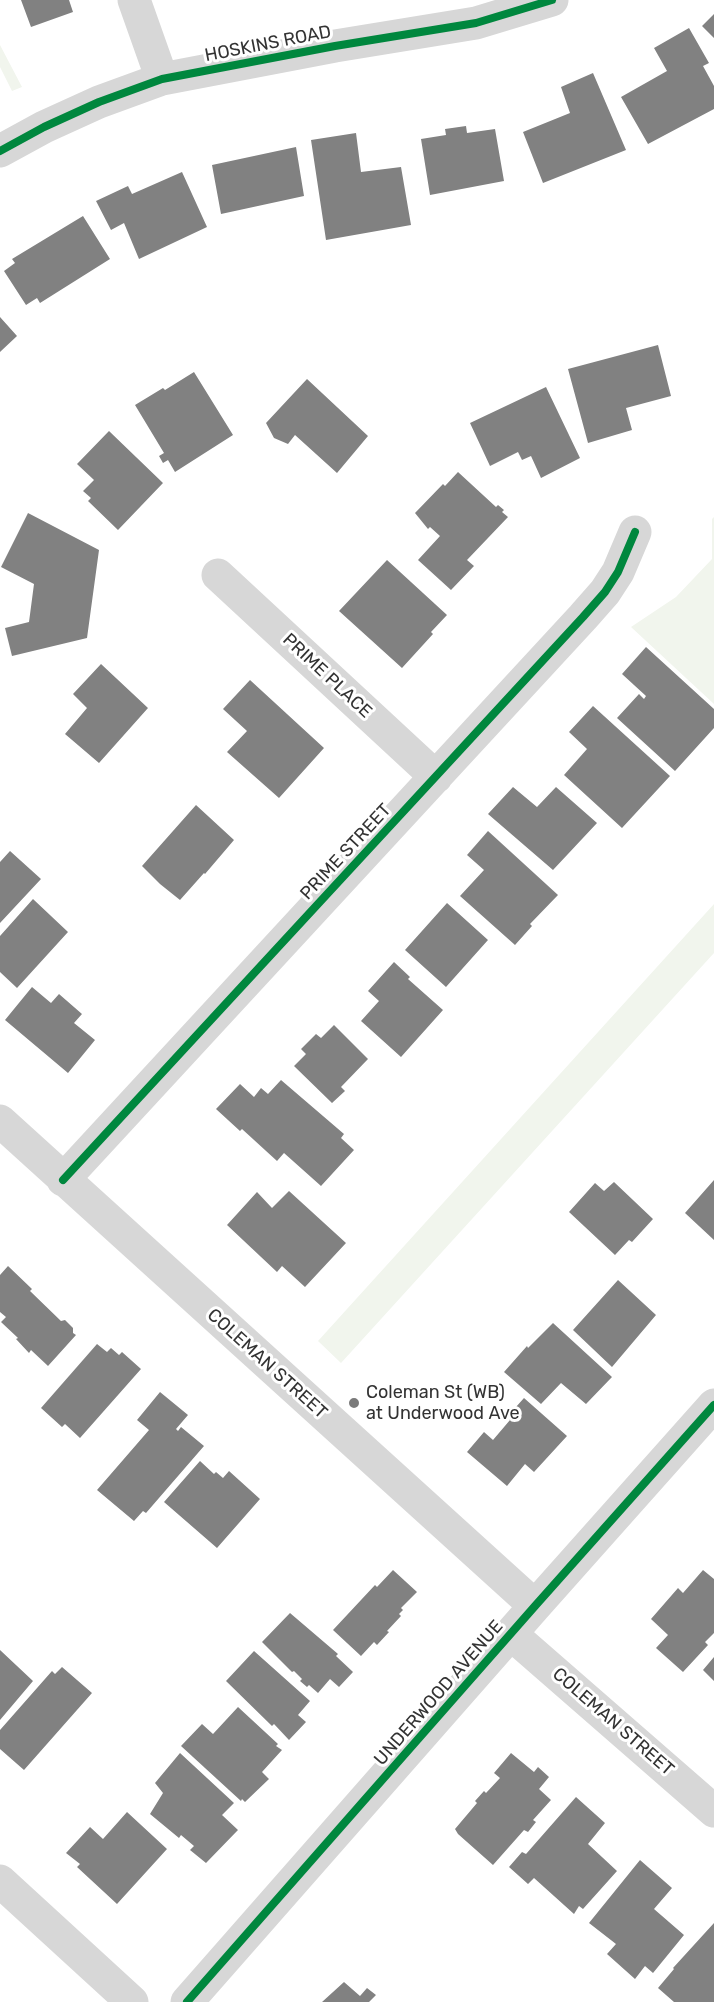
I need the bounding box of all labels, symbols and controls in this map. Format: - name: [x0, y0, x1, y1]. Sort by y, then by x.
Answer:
- street label: HOSKINS ROAD: [203, 21, 333, 67]
- street label: PRIME PLACE: [278, 629, 376, 723]
- street label: PRIME STREET: [296, 800, 396, 904]
- street label: COLEMAN STREET: [203, 1304, 331, 1424]
- place label: Coleman St (WB) at Underwood Ave: [366, 1382, 520, 1424]
- marker: Coleman St (WB) at Underwood Ave: [347, 1396, 361, 1410]
- street label: UNDERWOOD AVENUE: [370, 1616, 508, 1770]
- street label: COLEMAN STREET: [548, 1663, 678, 1781]

